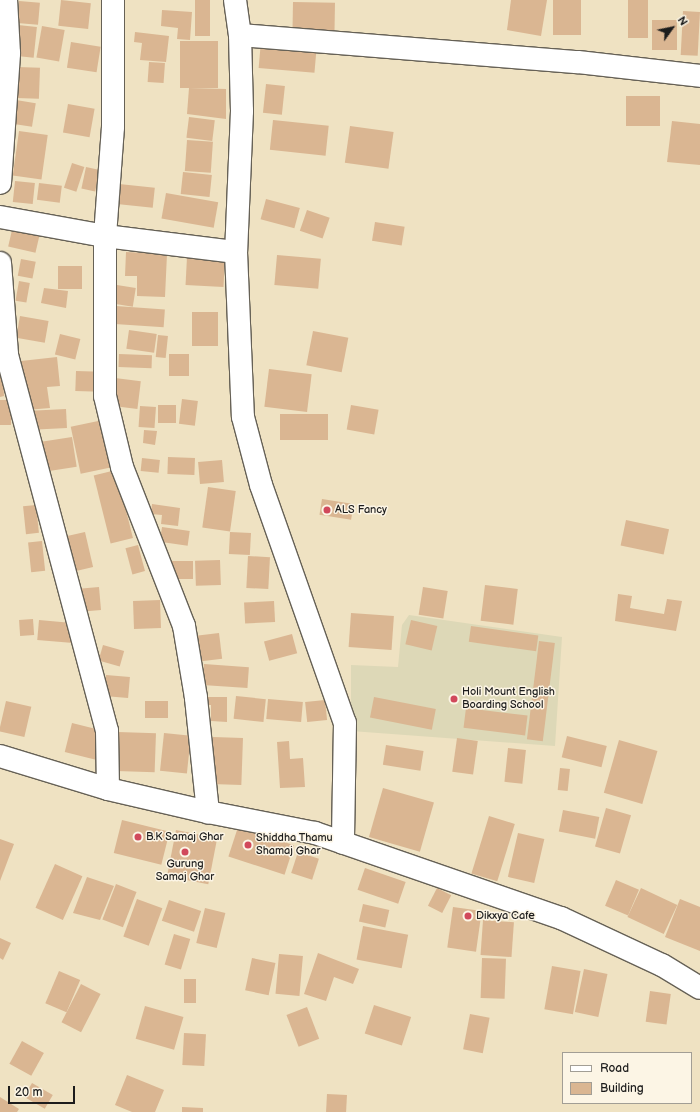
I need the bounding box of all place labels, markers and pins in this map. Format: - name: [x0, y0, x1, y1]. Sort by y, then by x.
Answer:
- place label: ALS Fancy: [335, 503, 387, 517]
- marker: ALS Fancy: [322, 505, 332, 515]
- place label: Holi Mount English Boarding School: [462, 686, 555, 712]
- marker: Holi Mount English Boarding School: [449, 694, 459, 704]
- place label: B.K Samaj Ghar: [146, 830, 224, 844]
- marker: B.K Samaj Ghar: [133, 832, 143, 842]
- place label: Shiddha Thamu Shamaj Ghar: [256, 832, 333, 858]
- marker: Shiddha Thamu Shamaj Ghar: [243, 840, 253, 850]
- marker: Gurung Samaj Ghar: [180, 847, 190, 857]
- place label: Gurung Samaj Ghar: [156, 858, 214, 884]
- place label: Dikxya Cafe: [476, 909, 535, 923]
- marker: Dikxya Cafe: [463, 911, 473, 921]

